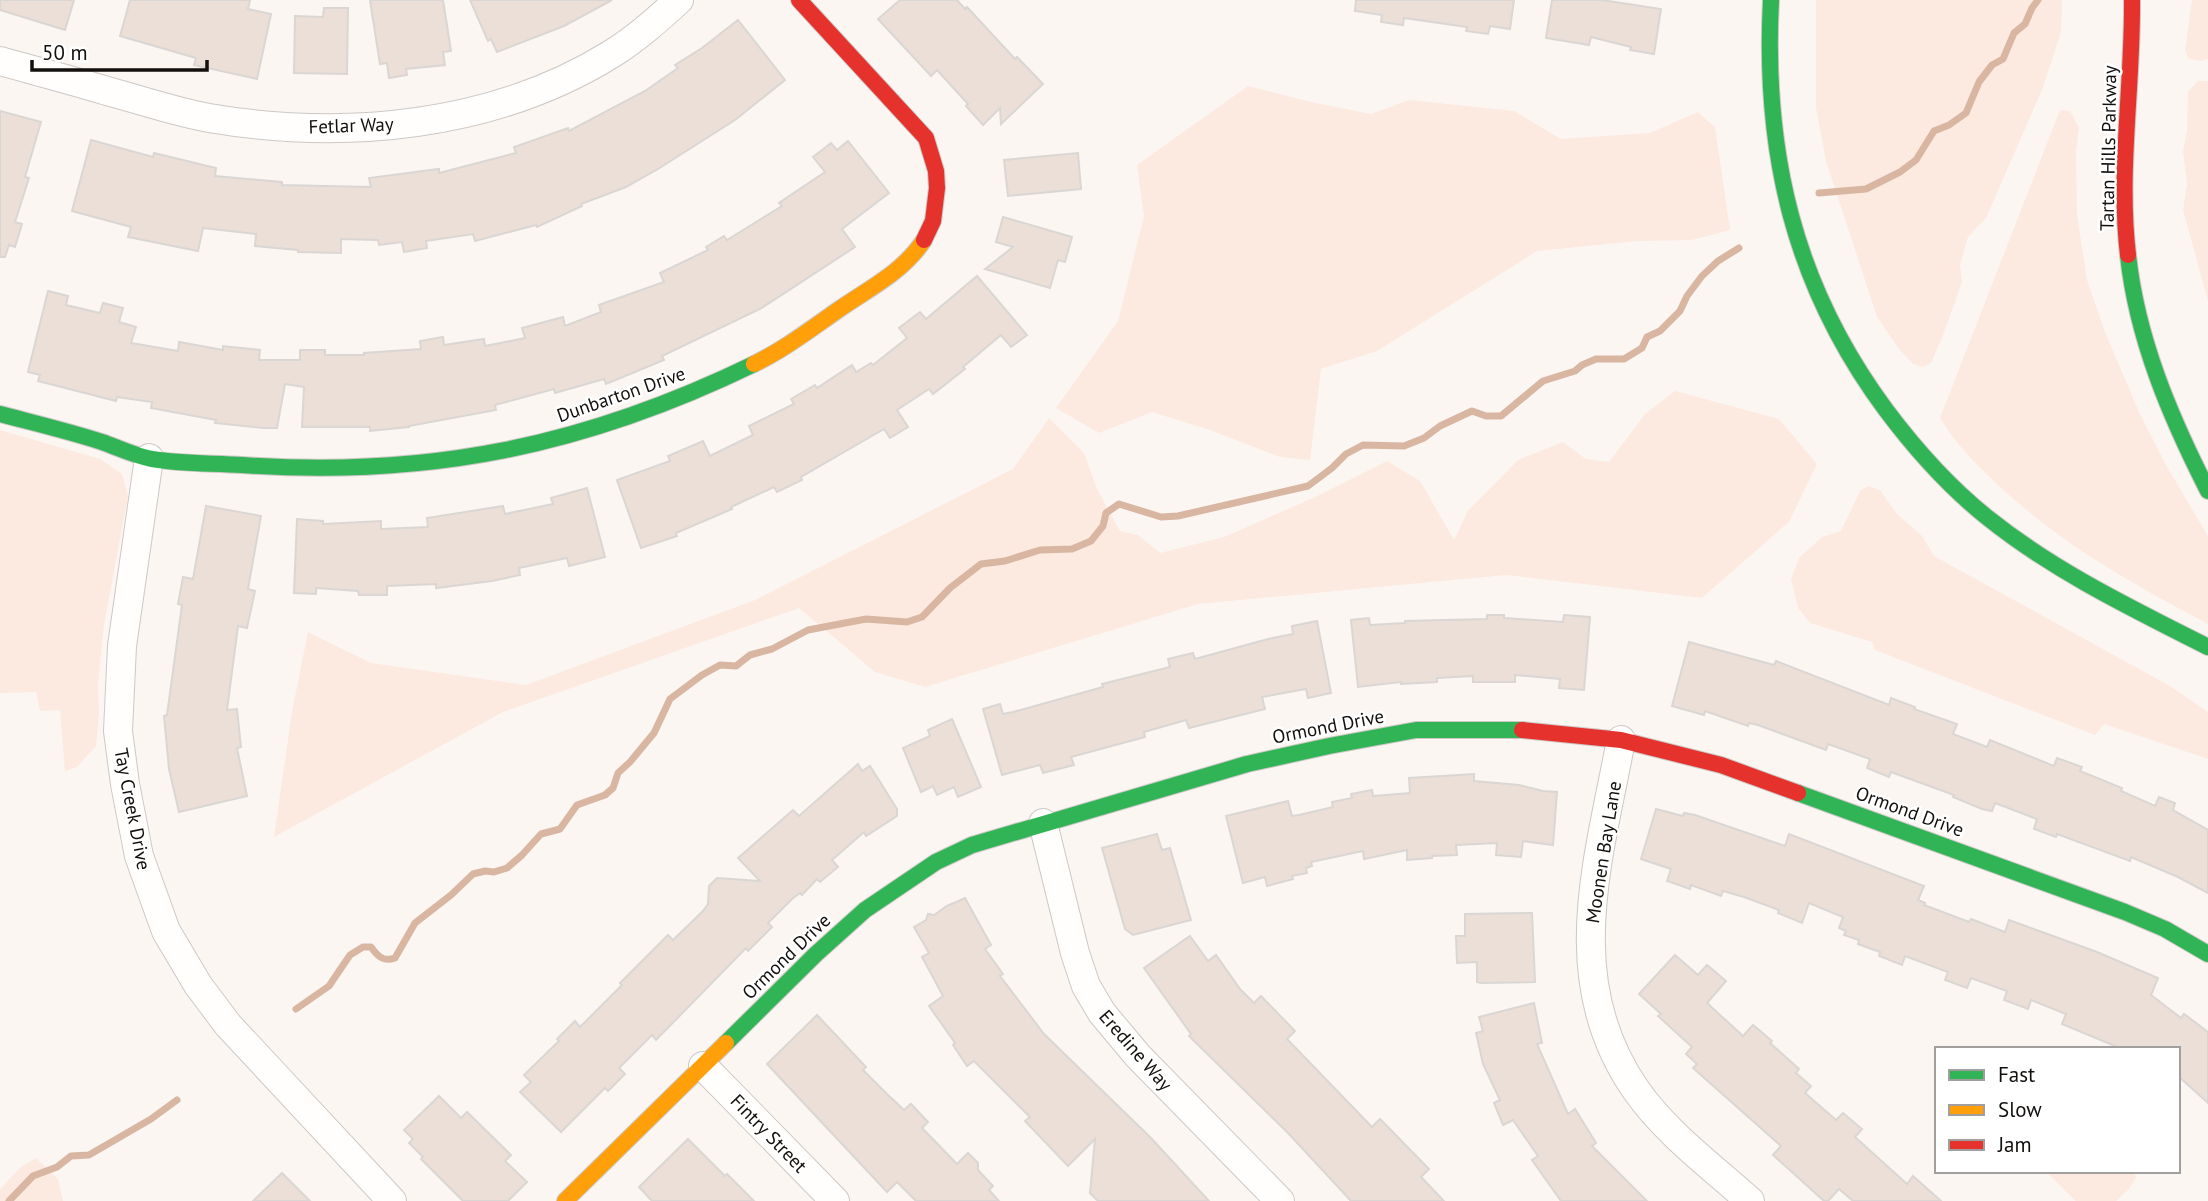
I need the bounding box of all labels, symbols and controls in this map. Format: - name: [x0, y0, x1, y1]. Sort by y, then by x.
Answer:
- scale bar: [32, 28, 206, 72]
- text: 50 m: [42, 39, 88, 66]
- street label: Tartan Hills Parkway: [2095, 65, 2121, 231]
- street label: Fetlar Way: [308, 112, 394, 138]
- street label: Dunbarton Drive: [554, 361, 688, 427]
- street label: Ormond Drive: [1270, 703, 1386, 749]
- street label: Tay Creek Drive: [109, 746, 157, 872]
- street label: Moonen Bay Lane: [1580, 779, 1626, 925]
- street label: Ormond Drive: [1853, 780, 1967, 842]
- street label: Ormond Drive: [737, 908, 835, 1004]
- street label: Eredine Way: [1094, 1005, 1178, 1096]
- legend: [1935, 1047, 2180, 1173]
- text: Fast: [1998, 1061, 2035, 1088]
- street label: Fintry Street: [726, 1089, 813, 1178]
- text: Slow: [1998, 1096, 2042, 1123]
- text: Jam: [1997, 1131, 2032, 1158]

